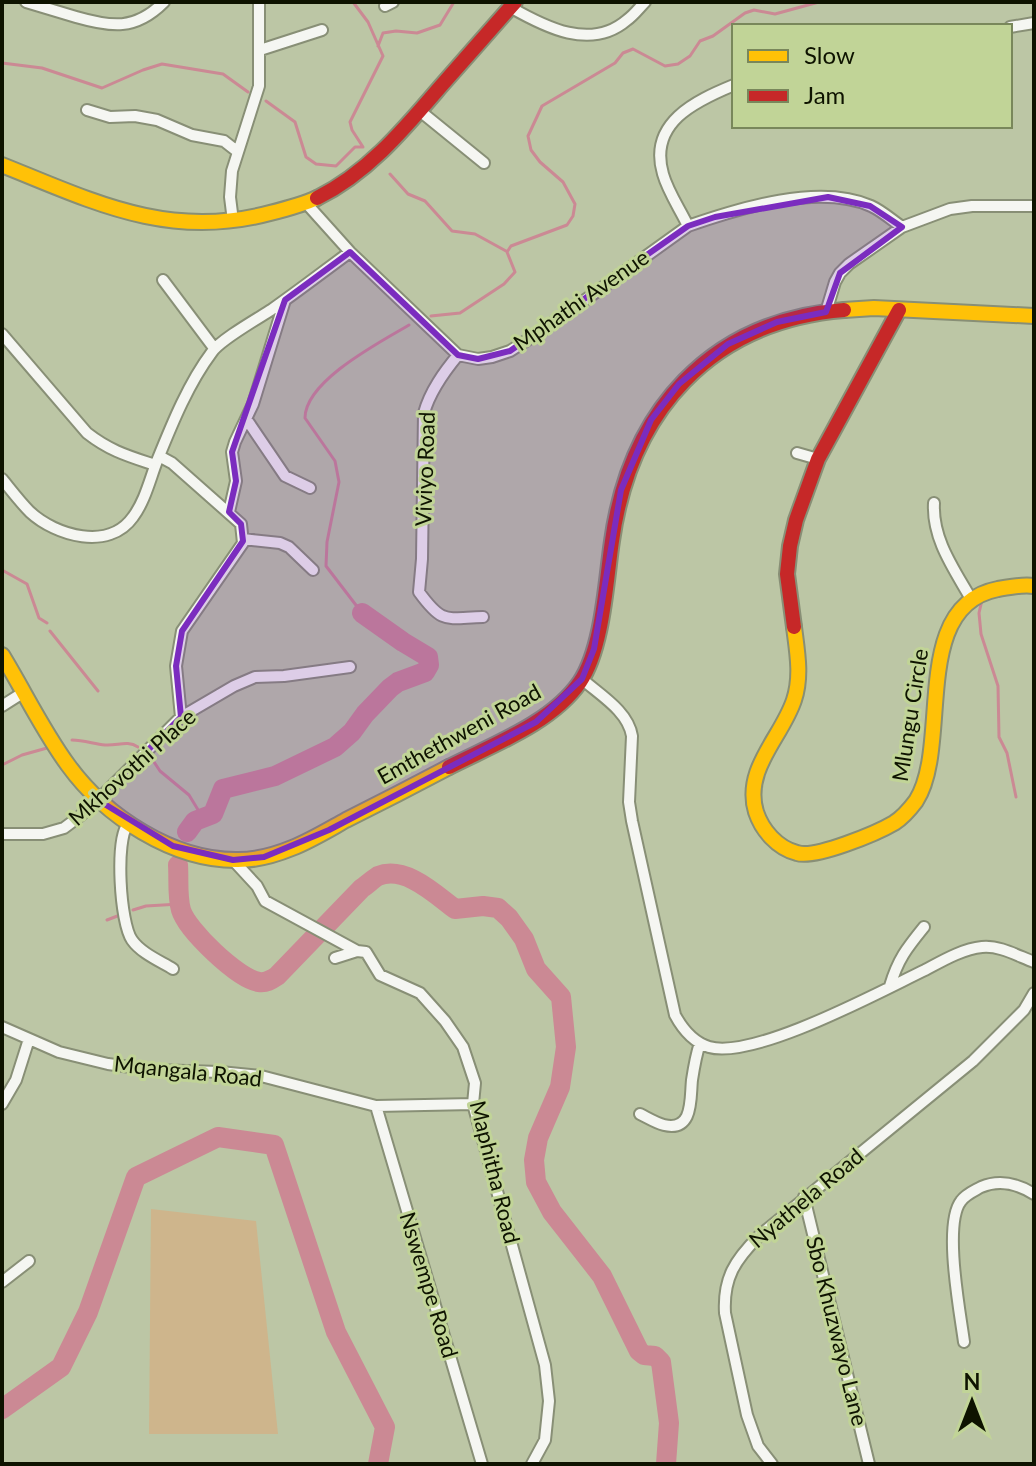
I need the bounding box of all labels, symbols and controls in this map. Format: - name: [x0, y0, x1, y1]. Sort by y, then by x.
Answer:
- legend: [732, 24, 1012, 128]
- text: Slow: [804, 40, 855, 69]
- text: Jam: [804, 80, 845, 109]
- street label: Mphathi Avenue: [508, 243, 654, 356]
- street label: Viviyo Road: [409, 411, 440, 527]
- street label: Mlungu Circle: [886, 647, 933, 783]
- street label: Emthethweni Road: [372, 677, 545, 790]
- street label: Mkhovothi Place: [63, 703, 201, 831]
- street label: Mqangala Road: [113, 1049, 263, 1092]
- street label: Maphitha Road: [465, 1098, 526, 1246]
- street label: Nyathela Road: [743, 1142, 868, 1253]
- street label: Nswempe Road: [394, 1209, 464, 1361]
- street label: Sbo Khuzwayo Lane: [801, 1233, 874, 1428]
- north arrow: [932, 1362, 1012, 1442]
- text: N: [964, 1368, 980, 1395]

